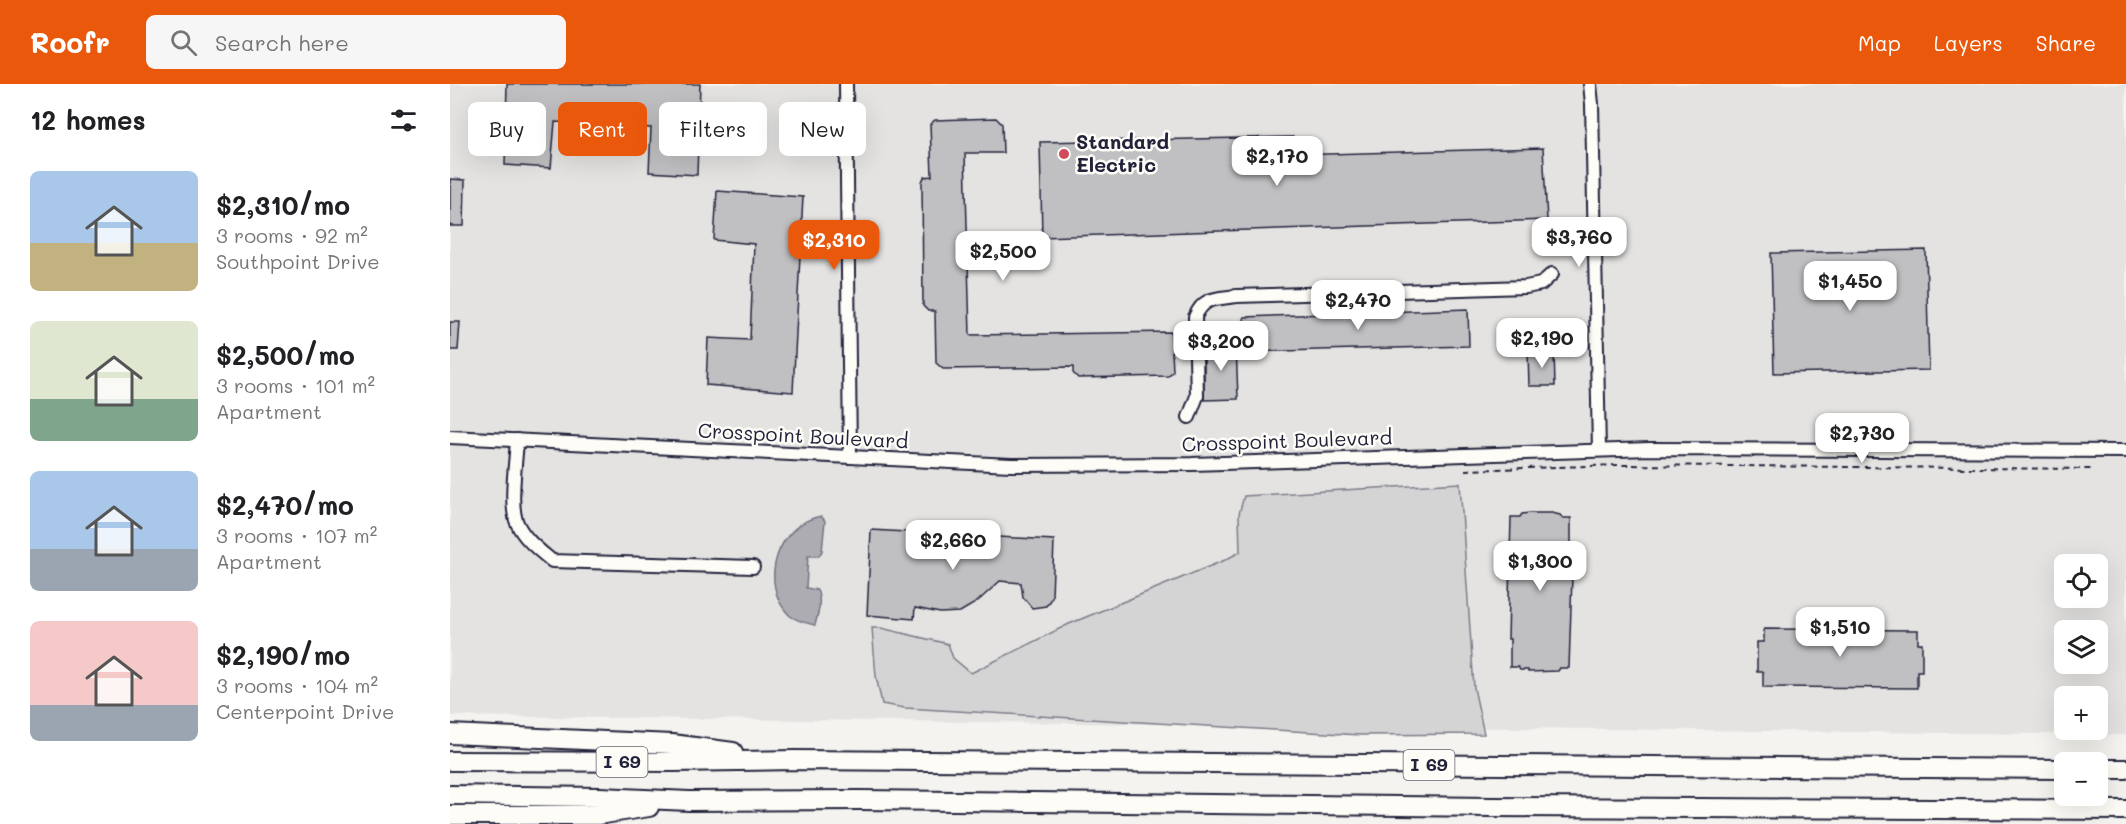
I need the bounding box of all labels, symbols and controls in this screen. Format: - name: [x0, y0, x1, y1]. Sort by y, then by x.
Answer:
- search box: [146, 15, 566, 69]
- text: Roofr: [30, 24, 110, 60]
- icon: search: [167, 26, 200, 59]
- text: Search here: [215, 28, 349, 57]
- text: Map: [1858, 29, 1901, 56]
- text: Layers: [1934, 29, 2003, 56]
- text: Share: [2036, 29, 2096, 56]
- chip: Buy: [468, 102, 546, 156]
- chip: Rent: [558, 102, 647, 156]
- chip: Filters: [659, 102, 767, 156]
- chip: New: [779, 102, 866, 156]
- text: 12 homes: [30, 103, 146, 137]
- icon: filters: [387, 104, 420, 137]
- place label: Standard Electric: [1076, 128, 1170, 177]
- pin: $2,170: [1228, 136, 1326, 187]
- text: $2,170: [1246, 142, 1308, 168]
- marker: Standard Electric: [1057, 147, 1071, 161]
- text: $2,310/mo: [216, 188, 350, 222]
- icon: home: [78, 195, 150, 267]
- pin: $3,760: [1530, 217, 1628, 268]
- pin: $2,310: [785, 220, 883, 271]
- text: 3 rooms · 92 m²: [216, 222, 368, 248]
- text: $3,760: [1546, 223, 1612, 249]
- text: $2,310: [802, 226, 866, 252]
- pin: $2,500: [954, 231, 1052, 282]
- text: $2,500: [969, 237, 1037, 263]
- text: Southpoint Drive: [216, 248, 380, 274]
- pin: $1,450: [1801, 261, 1899, 312]
- text: $1,450: [1818, 267, 1882, 293]
- pin: $2,470: [1309, 280, 1407, 331]
- text: $2,470: [1325, 286, 1391, 312]
- pin: $2,190: [1493, 318, 1591, 369]
- pin: $3,200: [1172, 321, 1270, 372]
- text: $2,190: [1510, 324, 1574, 350]
- text: $3,200: [1187, 327, 1255, 353]
- text: $2,500/mo: [216, 338, 355, 372]
- icon: home: [78, 345, 150, 417]
- text: 3 rooms · 101 m²: [216, 372, 375, 398]
- text: Apartment: [216, 398, 322, 424]
- pin: $2,730: [1813, 413, 1911, 464]
- street label: Crosspoint Boulevard: [697, 417, 909, 453]
- text: $2,730: [1829, 419, 1895, 445]
- street label: Crosspoint Boulevard: [1181, 423, 1393, 457]
- text: $2,470/mo: [216, 488, 354, 522]
- icon: home: [78, 495, 150, 567]
- pin: $2,660: [904, 520, 1002, 571]
- text: 3 rooms · 107 m²: [216, 522, 377, 548]
- text: $2,660: [920, 526, 986, 552]
- pin: $1,300: [1491, 541, 1589, 592]
- text: $1,300: [1507, 547, 1573, 573]
- text: Apartment: [216, 548, 322, 574]
- map controls: [2054, 554, 2108, 806]
- button: locate: [2054, 554, 2108, 608]
- pin: $1,510: [1791, 607, 1889, 658]
- text: $1,510: [1810, 613, 1870, 639]
- button: layers: [2054, 620, 2108, 674]
- text: $2,190/mo: [216, 638, 350, 672]
- icon: home: [78, 645, 150, 717]
- text: 3 rooms · 104 m²: [216, 672, 378, 698]
- button: +: [2054, 686, 2108, 740]
- text: Centerpoint Drive: [216, 698, 394, 724]
- road number: I 69: [596, 747, 648, 777]
- road number: I 69: [1404, 750, 1454, 780]
- button: −: [2054, 752, 2108, 806]

